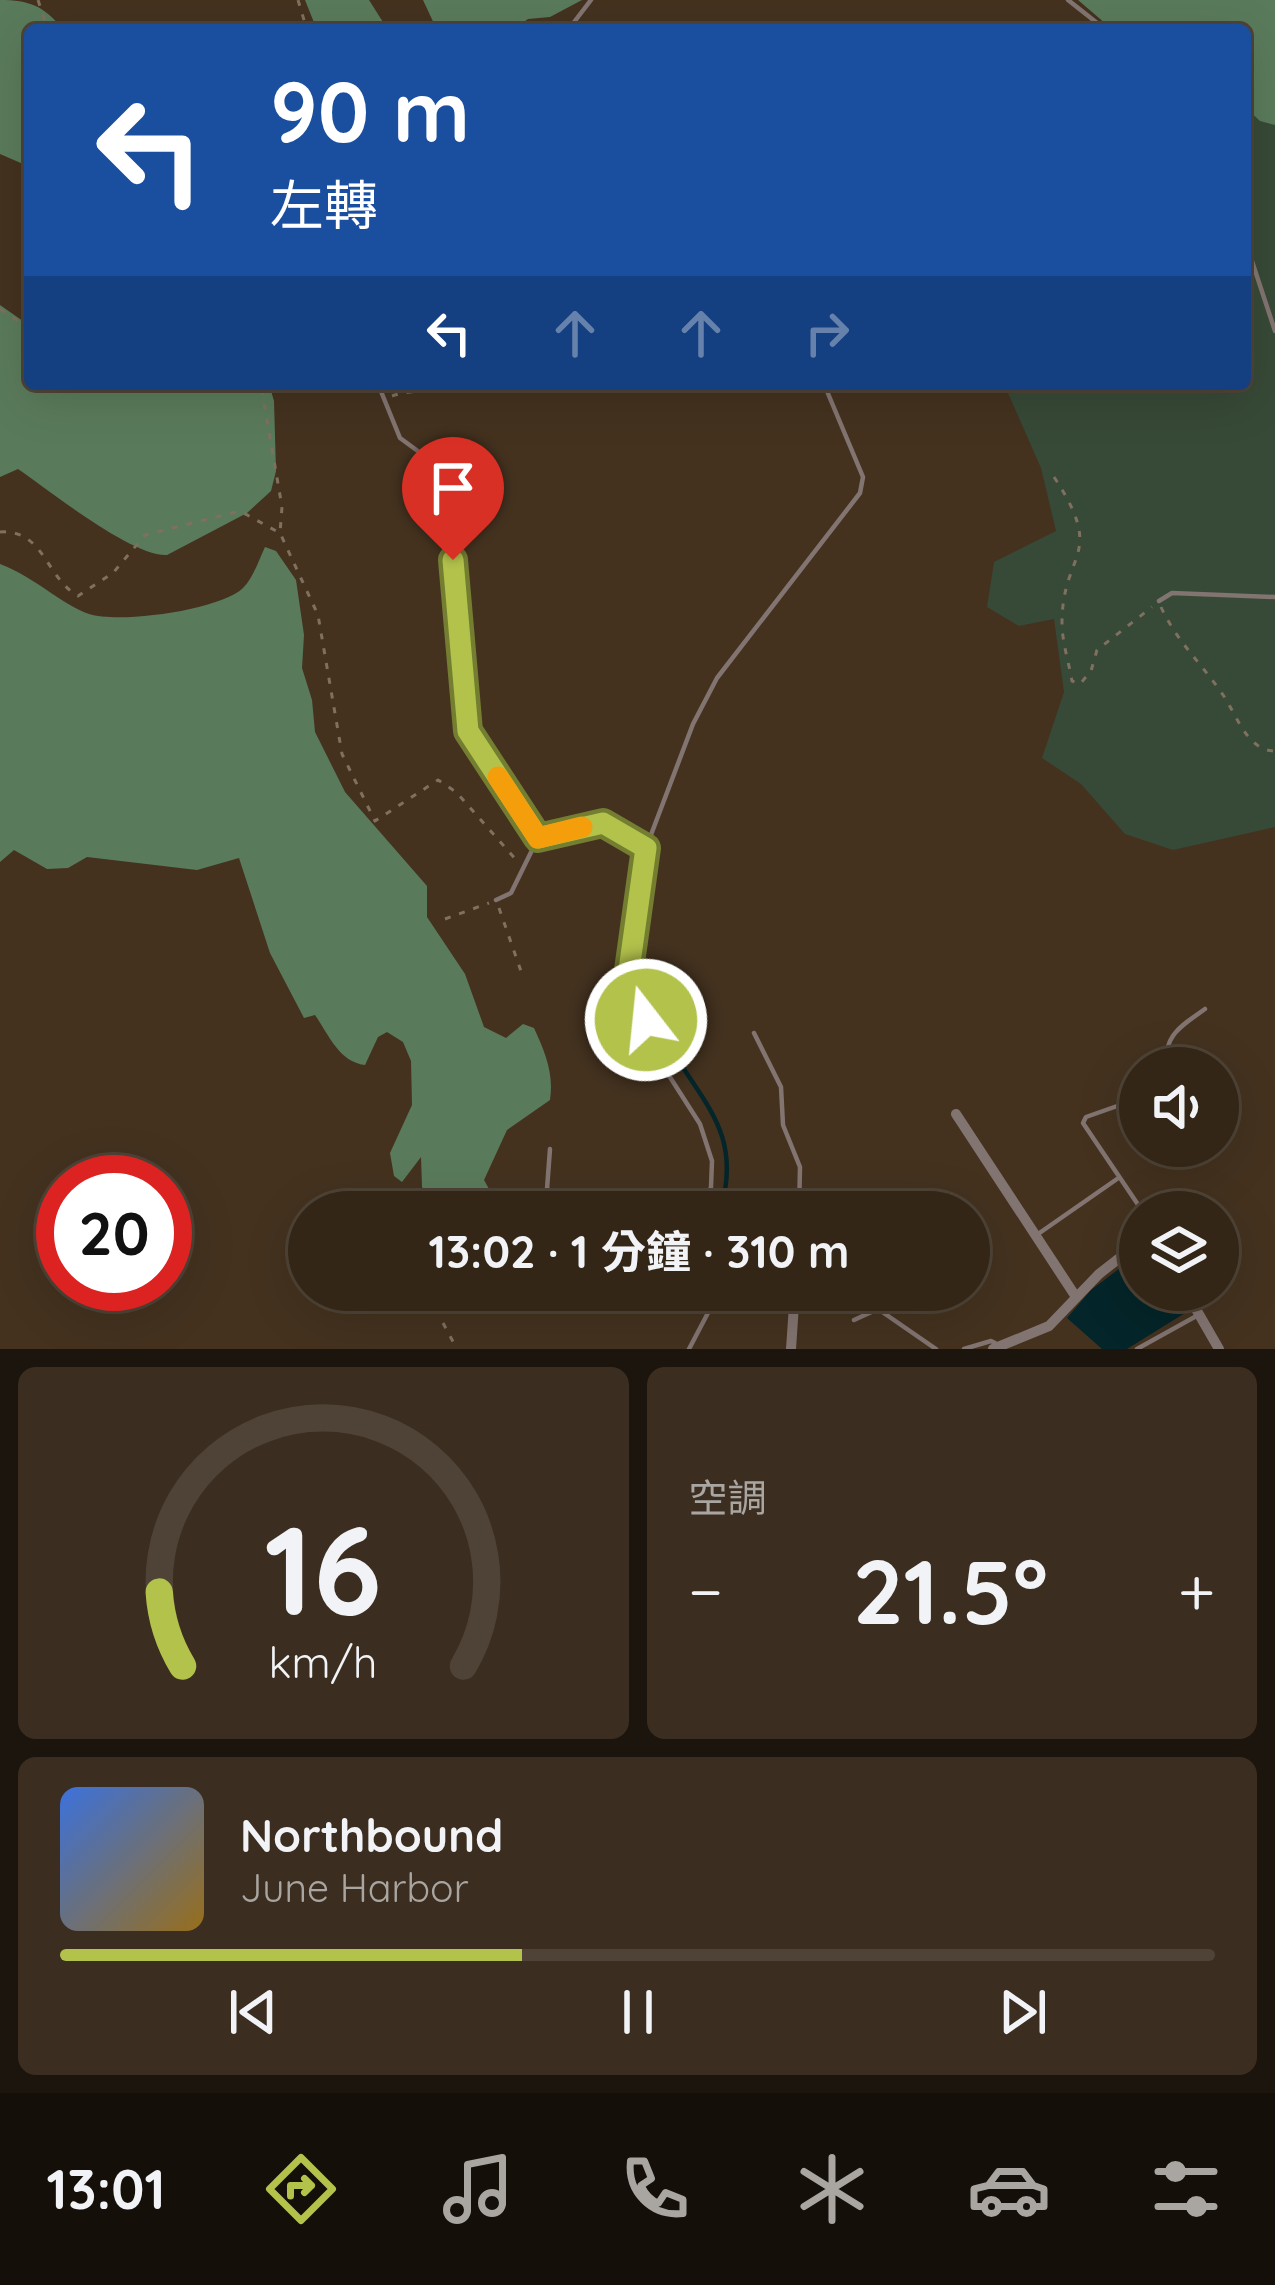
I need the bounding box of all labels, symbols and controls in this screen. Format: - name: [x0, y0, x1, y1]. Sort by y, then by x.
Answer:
- text: 90 m: [270, 58, 470, 163]
- icon: left: [72, 72, 228, 228]
- text: 左轉: [270, 171, 378, 239]
- icon: left: [416, 300, 482, 366]
- icon: ahead: [542, 300, 608, 366]
- icon: ahead: [668, 300, 734, 366]
- icon: right: [794, 300, 860, 366]
- pin: [402, 437, 504, 560]
- icon: arrive: [420, 455, 486, 521]
- position arrow: [583, 957, 709, 1083]
- map controls: [1119, 1047, 1239, 1311]
- button: sound: [1119, 1047, 1239, 1167]
- speed limit sign: 20: [36, 1155, 192, 1311]
- button: layers: [1119, 1191, 1239, 1311]
- text: 13:02 · 1 分鐘 · 310 m: [428, 1223, 850, 1279]
- text: 空調: [689, 1473, 767, 1522]
- text: 16: [264, 1490, 382, 1646]
- text: 21.5°: [852, 1534, 1048, 1647]
- text: −: [689, 1549, 723, 1632]
- text: +: [1178, 1549, 1215, 1632]
- text: km/h: [269, 1635, 378, 1689]
- text: Northbound: [240, 1807, 503, 1863]
- text: June Harbor: [240, 1863, 469, 1912]
- icon: previous: [220, 1979, 286, 2045]
- icon: pause: [605, 1979, 671, 2045]
- icon: next: [990, 1979, 1056, 2045]
- icon: directions: [259, 2147, 343, 2231]
- icon: music: [436, 2147, 520, 2231]
- icon: phone: [613, 2147, 697, 2231]
- icon: climate: [790, 2147, 874, 2231]
- icon: car: [967, 2147, 1051, 2231]
- icon: filters: [1144, 2147, 1228, 2231]
- text: 13:01: [47, 2155, 165, 2223]

